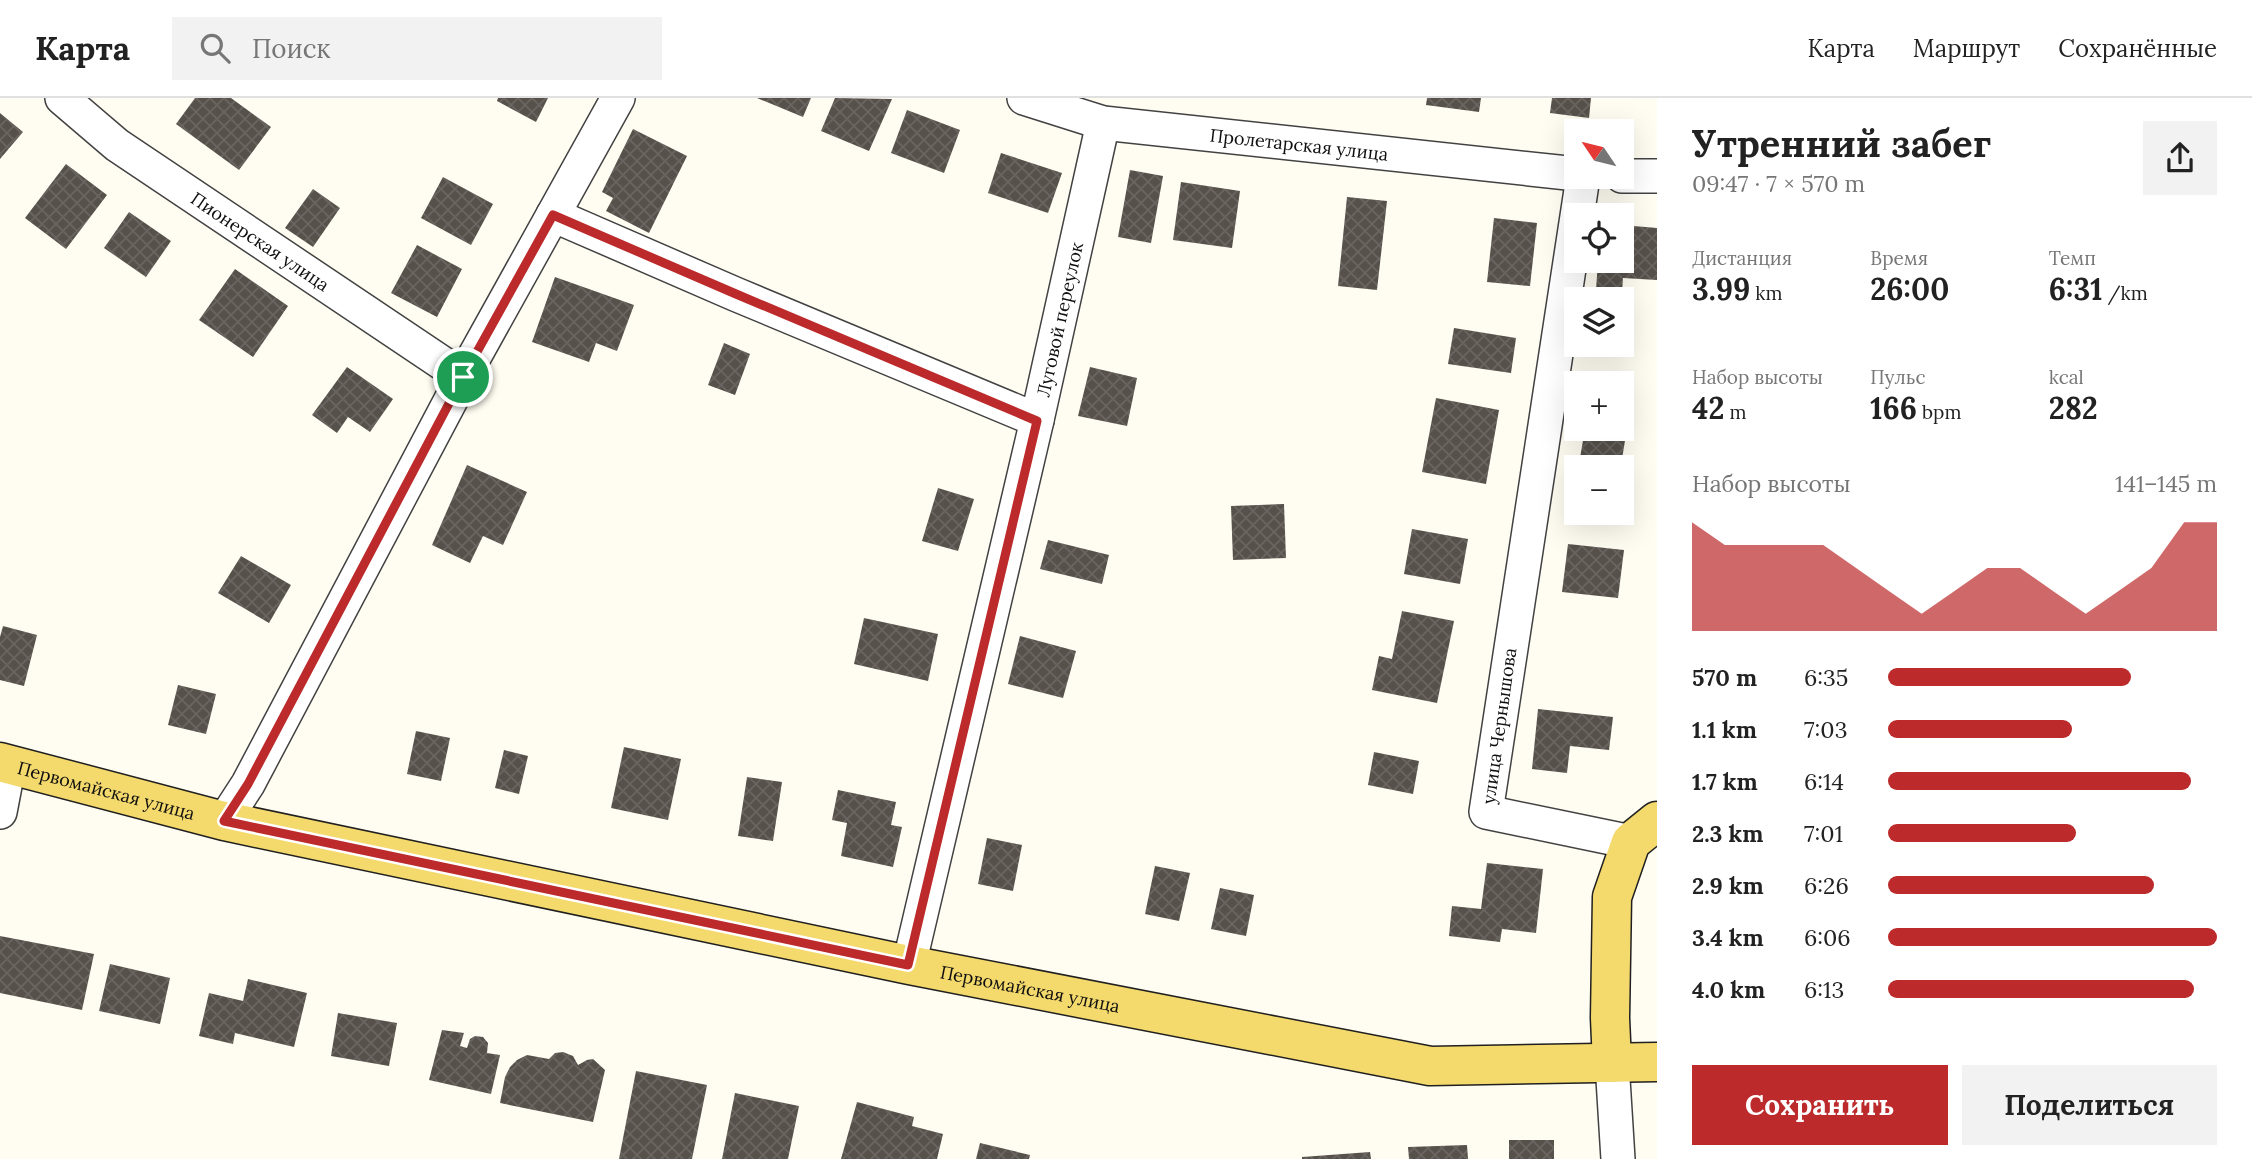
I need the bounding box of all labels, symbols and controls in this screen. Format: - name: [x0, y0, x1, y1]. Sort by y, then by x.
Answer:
- search box: [172, 17, 662, 80]
- text: Карта: [35, 27, 130, 69]
- icon: search: [196, 29, 234, 67]
- text: Поиск: [252, 32, 331, 65]
- text: Карта: [1807, 33, 1875, 64]
- text: Маршрут: [1913, 33, 2020, 64]
- text: Сохранённые: [2058, 33, 2217, 64]
- north arrow: [1564, 119, 1634, 189]
- map controls: [1564, 119, 1634, 525]
- text: Утренний забег: [1692, 119, 1991, 167]
- button: share: [2143, 121, 2217, 195]
- street label: Пролетарская улица: [1209, 123, 1389, 165]
- text: 09:47 · 7 × 570 m: [1692, 169, 1865, 198]
- street label: Пионерская улица: [187, 186, 334, 296]
- button: locate: [1564, 203, 1634, 273]
- street label: Луговой переулок: [1031, 239, 1088, 399]
- text: Дистанция: [1692, 246, 1792, 270]
- text: Время: [1870, 246, 1928, 270]
- text: Темп: [2049, 246, 2096, 270]
- text: 3.99: [1692, 270, 1750, 308]
- text: 26:00: [1870, 270, 1949, 308]
- text: 6:31: [2049, 270, 2102, 308]
- text: km: [1750, 281, 1783, 305]
- text: /km: [2102, 281, 2148, 305]
- button: layers: [1564, 287, 1634, 357]
- pin: [433, 347, 493, 407]
- icon: arrive: [444, 358, 482, 396]
- text: Набор высоты: [1692, 365, 1823, 389]
- text: Пульс: [1870, 365, 1926, 389]
- text: kcal: [2049, 365, 2084, 389]
- button: +: [1564, 371, 1634, 441]
- text: 42: [1692, 389, 1724, 427]
- text: 166: [1870, 389, 1917, 427]
- text: 282: [2049, 389, 2098, 427]
- text: m: [1724, 400, 1746, 424]
- text: bpm: [1917, 400, 1961, 424]
- button: −: [1564, 455, 1634, 525]
- text: Набор высоты: [1692, 469, 1850, 498]
- text: 141–145 m: [2115, 469, 2217, 498]
- street label: улица Чернышова: [1477, 646, 1521, 806]
- text: 570 m: [1692, 663, 1757, 692]
- text: 6:35: [1804, 663, 1848, 692]
- text: 1.1 km: [1692, 715, 1757, 744]
- text: 7:03: [1804, 715, 1847, 744]
- street label: Первомайская улица: [15, 756, 198, 824]
- text: 1.7 km: [1692, 767, 1758, 796]
- text: 6:14: [1804, 767, 1844, 796]
- text: 2.3 km: [1692, 819, 1763, 848]
- text: 7:01: [1804, 819, 1843, 848]
- text: 2.9 km: [1692, 871, 1764, 900]
- text: 6:26: [1804, 871, 1849, 900]
- text: 3.4 km: [1692, 923, 1764, 952]
- text: 6:06: [1804, 923, 1851, 952]
- street label: Первомайская улица: [938, 960, 1122, 1017]
- text: 4.0 km: [1692, 975, 1765, 1004]
- text: 6:13: [1804, 975, 1844, 1004]
- button: Сохранить: [1692, 1065, 1948, 1145]
- button: Поделиться: [1962, 1065, 2217, 1145]

